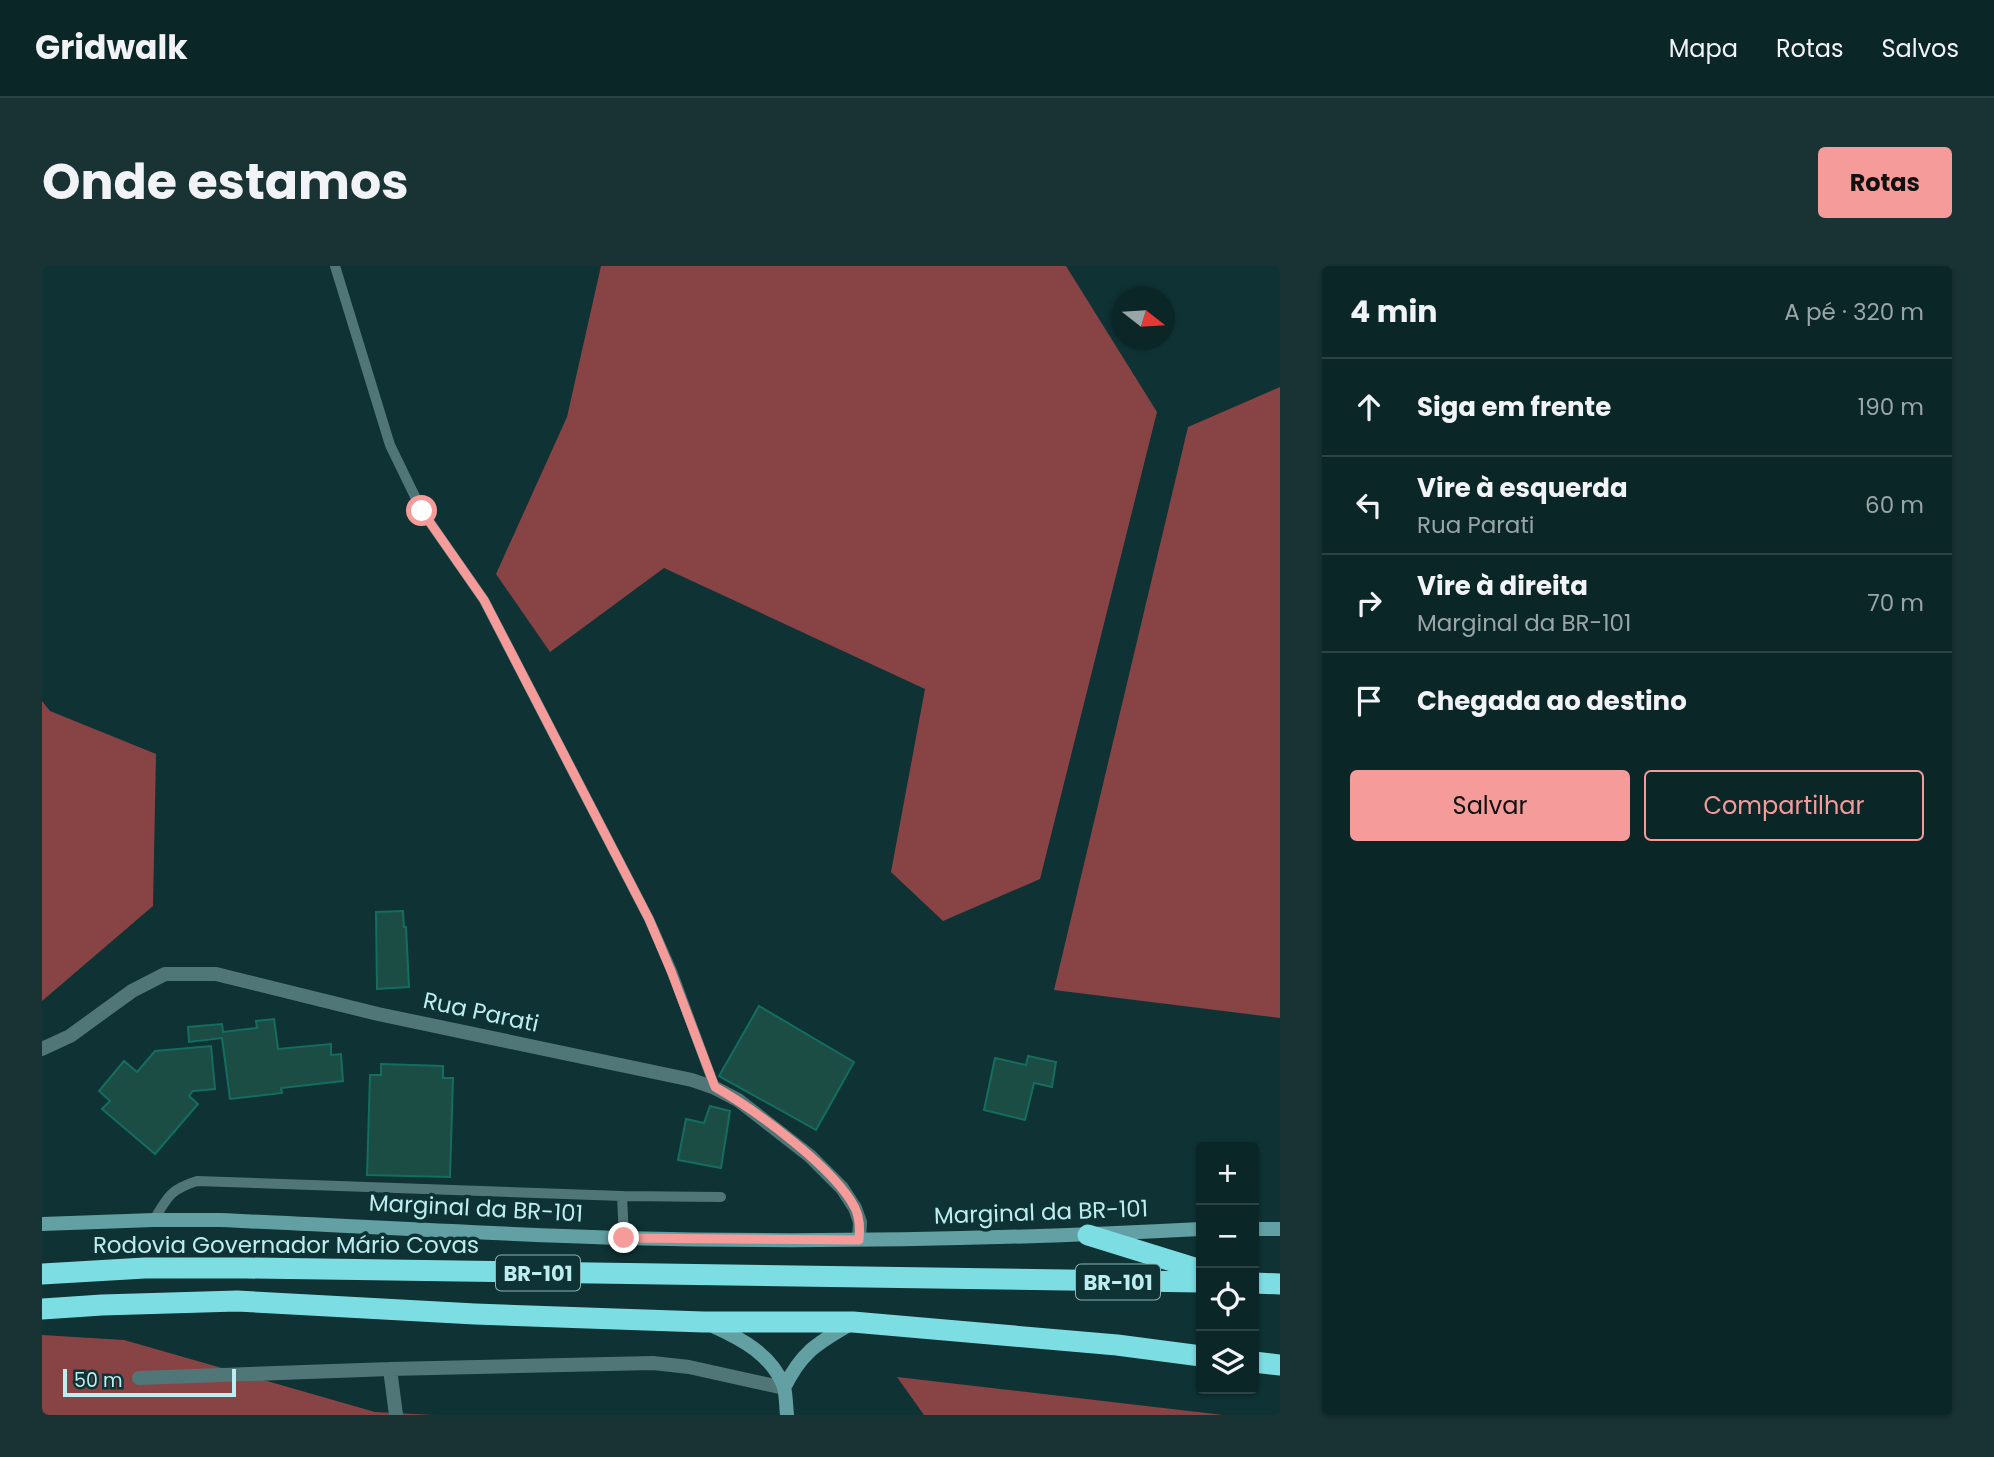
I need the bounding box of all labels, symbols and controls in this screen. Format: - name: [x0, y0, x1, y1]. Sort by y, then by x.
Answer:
- text: Gridwalk: [35, 24, 188, 71]
- text: Mapa: [1669, 32, 1738, 65]
- text: Rotas: [1776, 32, 1843, 65]
- text: Salvos: [1881, 32, 1959, 65]
- button: Rotas: [1818, 147, 1952, 218]
- text: Onde estamos: [42, 148, 409, 216]
- north arrow: [1112, 287, 1175, 350]
- text: 4 min: [1350, 290, 1438, 333]
- text: A pé · 320 m: [1784, 296, 1924, 328]
- icon: ahead: [1350, 388, 1388, 426]
- text: Siga em frente: [1417, 389, 1611, 425]
- text: 190 m: [1858, 391, 1924, 423]
- text: Vire à esquerda: [1417, 470, 1628, 506]
- icon: left: [1350, 486, 1388, 524]
- text: 60 m: [1865, 489, 1924, 521]
- route start: [406, 495, 437, 526]
- text: Rua Parati: [1417, 509, 1534, 541]
- text: Vire à direita: [1417, 568, 1588, 604]
- icon: right: [1350, 584, 1388, 622]
- text: 70 m: [1867, 587, 1924, 619]
- text: Marginal da BR-101: [1417, 607, 1631, 639]
- icon: arrive: [1350, 682, 1388, 720]
- text: Chegada ao destino: [1417, 683, 1687, 719]
- button: Salvar: [1350, 770, 1630, 841]
- button: Compartilhar: [1644, 770, 1924, 841]
- street label: Rua Parati: [420, 984, 542, 1040]
- map controls: [1196, 1142, 1259, 1394]
- button: +: [1196, 1142, 1259, 1205]
- street label: Marginal da BR-101: [368, 1186, 584, 1230]
- street label: Marginal da BR-101: [933, 1192, 1149, 1232]
- button: −: [1196, 1205, 1259, 1268]
- route end: [608, 1222, 639, 1253]
- street label: Rodovia Governador Mário Covas: [93, 1229, 479, 1261]
- road number: BR-101: [496, 1256, 580, 1290]
- road number: BR-101: [1076, 1264, 1160, 1300]
- button: locate: [1196, 1268, 1259, 1331]
- button: layers: [1196, 1331, 1259, 1394]
- scale bar: [63, 1366, 236, 1398]
- text: 50 m: [74, 1367, 123, 1394]

